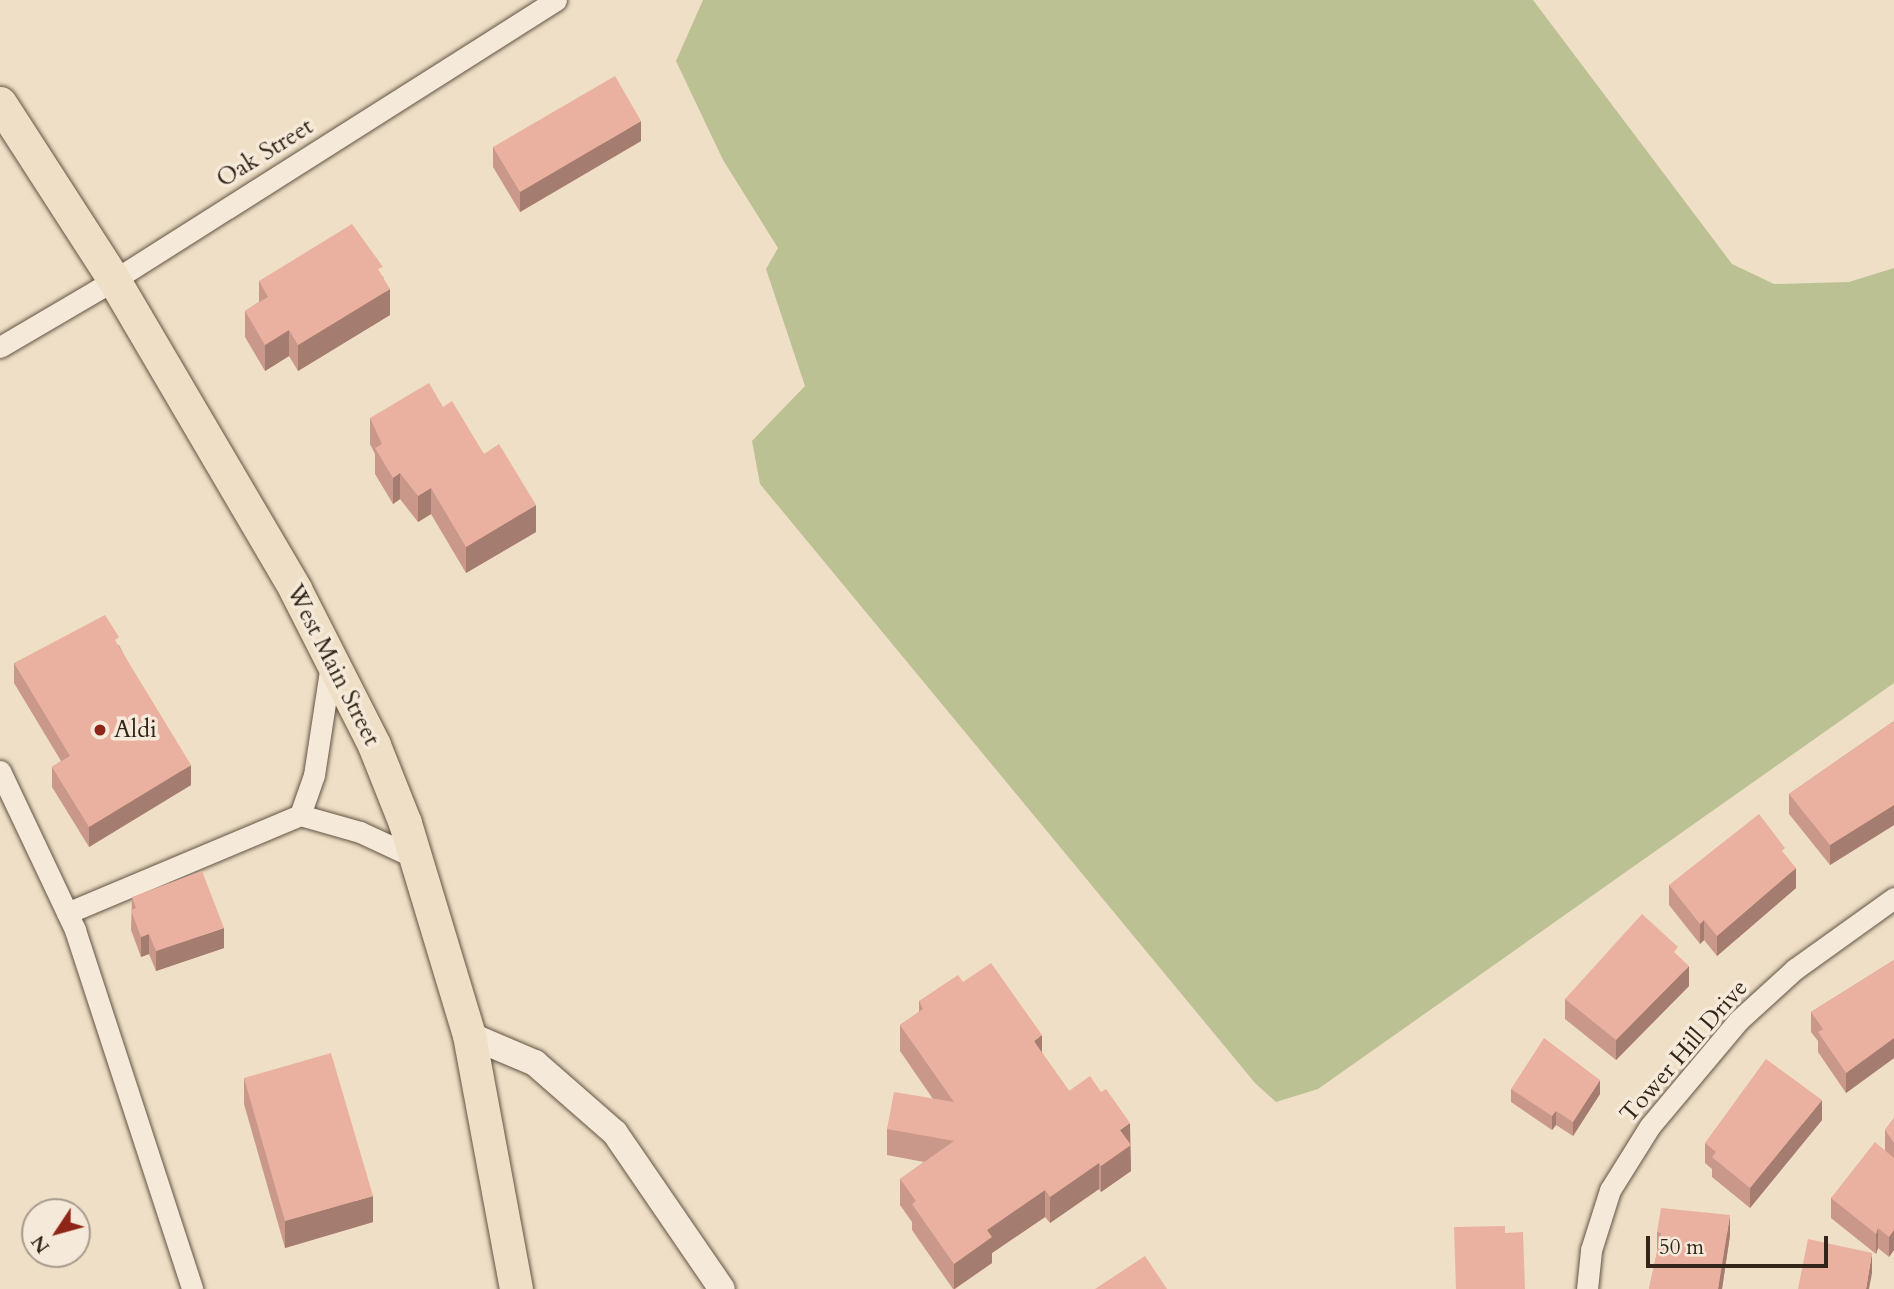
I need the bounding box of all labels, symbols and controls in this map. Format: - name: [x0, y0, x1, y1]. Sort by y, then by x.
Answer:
- street label: Oak Street: [212, 112, 318, 194]
- street label: West Main Street: [280, 580, 386, 750]
- place label: Aldi: [114, 716, 157, 744]
- marker: Aldi: [92, 722, 108, 738]
- street label: Tower Hill Drive: [1614, 974, 1754, 1128]
- north arrow: [21, 1198, 91, 1268]
- scale bar: [1649, 1222, 1831, 1266]
- text: N: [25, 1230, 56, 1258]
- text: 50 m: [1659, 1233, 1704, 1262]

